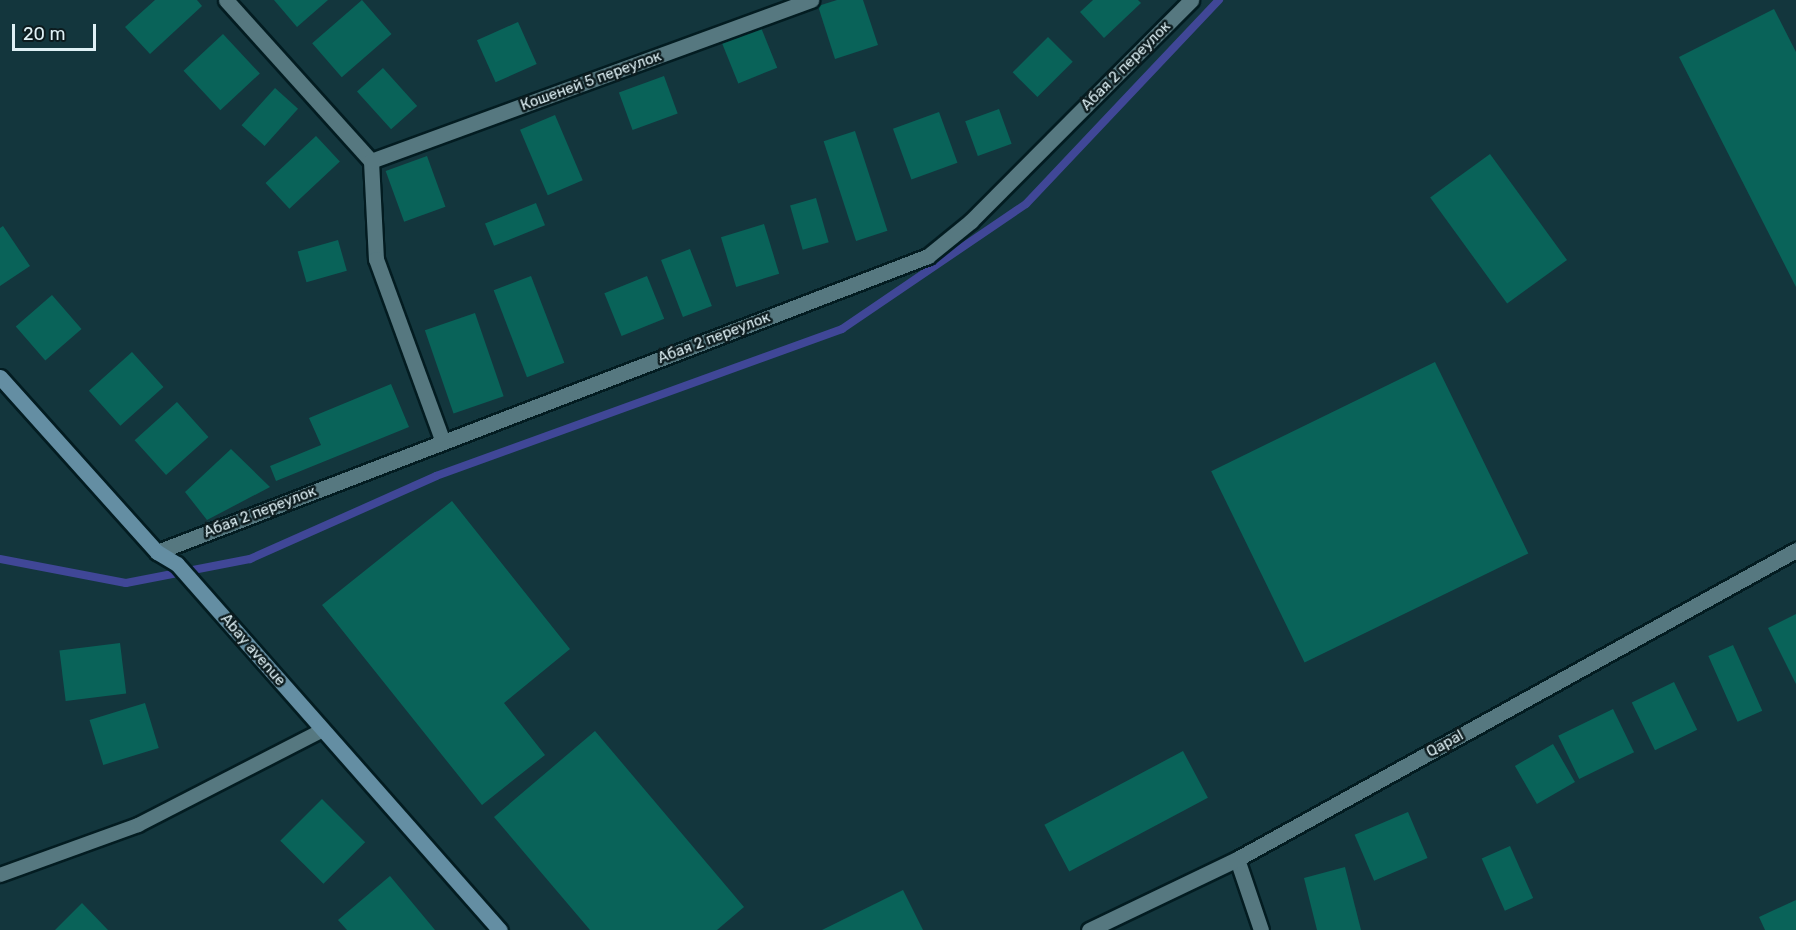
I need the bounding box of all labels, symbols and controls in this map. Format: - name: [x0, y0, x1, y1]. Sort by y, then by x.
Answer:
- scale bar: [15, 12, 99, 50]
- street label: Абая 2 переулок: [1078, 18, 1174, 114]
- text: 20 m: [23, 23, 65, 45]
- street label: Кошеней 5 переулок: [518, 47, 664, 115]
- street label: Абая 2 переулок: [655, 308, 773, 368]
- street label: Абая 2 переулок: [201, 482, 319, 542]
- street label: Abay avenue: [217, 610, 289, 690]
- street label: Qapal: [1423, 727, 1467, 761]

